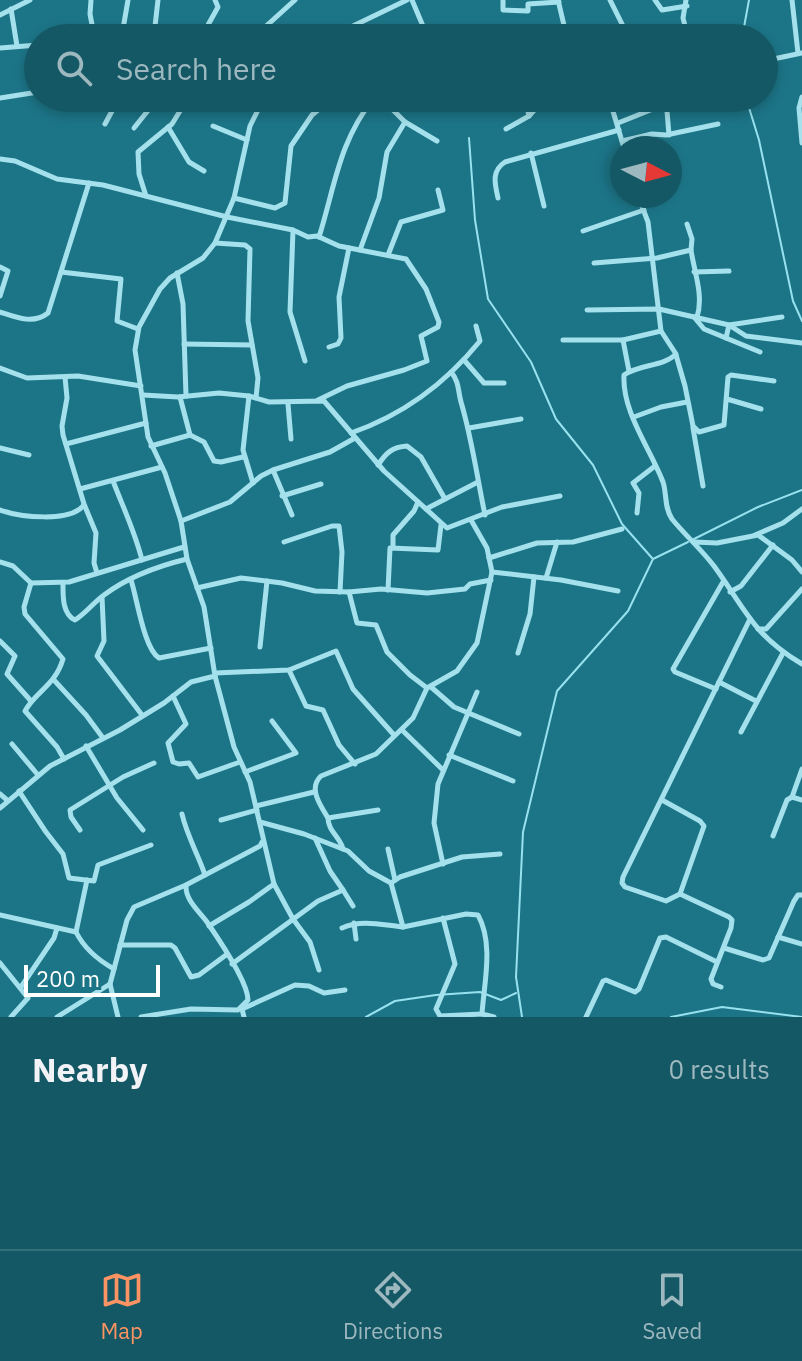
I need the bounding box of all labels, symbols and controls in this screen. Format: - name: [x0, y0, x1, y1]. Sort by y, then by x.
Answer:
- search box: [24, 24, 778, 112]
- icon: search: [52, 46, 96, 90]
- text: Search here: [116, 49, 277, 88]
- north arrow: [610, 136, 682, 208]
- scale bar: [24, 961, 160, 997]
- text: 200 m: [36, 964, 100, 993]
- text: Nearby: [32, 1047, 147, 1091]
- text: 0 results: [668, 1052, 770, 1086]
- tab: Map: [100, 1268, 144, 1345]
- tab: Directions: [343, 1268, 443, 1345]
- tab: Saved: [642, 1268, 702, 1345]

